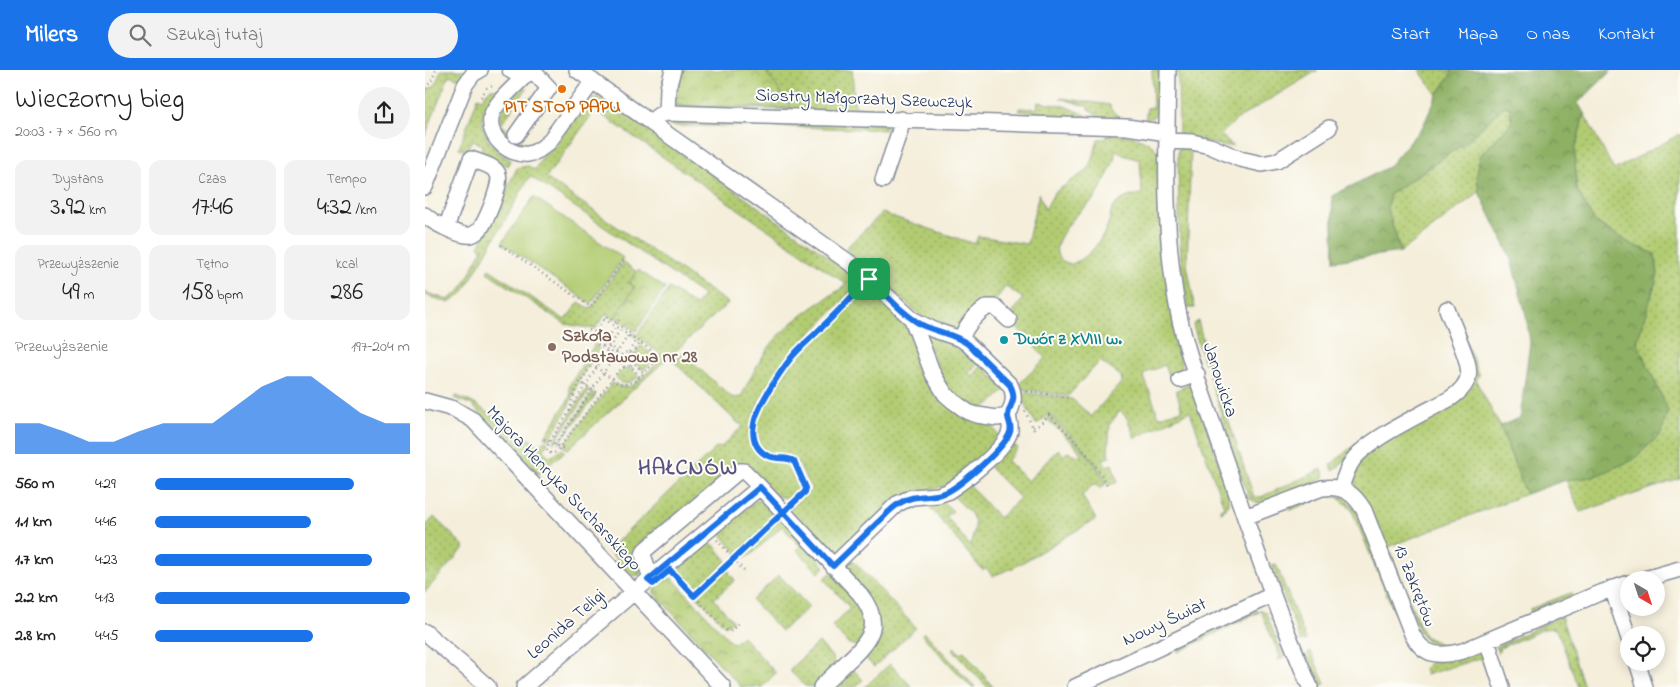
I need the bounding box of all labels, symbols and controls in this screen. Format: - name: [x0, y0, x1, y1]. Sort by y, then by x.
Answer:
- search box: [108, 13, 458, 58]
- text: Milers: [25, 18, 78, 53]
- icon: search: [126, 21, 154, 49]
- text: Szukaj tutaj: [166, 22, 262, 49]
- text: Start: [1391, 22, 1430, 48]
- text: Mapa: [1458, 22, 1498, 48]
- text: O nas: [1526, 22, 1570, 48]
- text: Kontakt: [1598, 22, 1655, 48]
- text: Wieczorny bieg: [15, 80, 184, 121]
- marker: PIT STOP PAPU: [556, 83, 568, 95]
- street label: Siostry Małgorzaty Szewczyk: [755, 83, 973, 118]
- button: share: [358, 87, 410, 139]
- place label: PIT STOP PAPU: [503, 95, 621, 121]
- text: 20:03 · 7 × 560 m: [15, 120, 117, 144]
- text: Dystans: [52, 169, 104, 190]
- text: Czas: [198, 169, 227, 190]
- text: Tempo: [327, 169, 367, 190]
- text: 3.92: [50, 190, 86, 226]
- text: 17:46: [192, 190, 233, 226]
- text: 4:32: [317, 190, 352, 226]
- text: km: [86, 200, 106, 221]
- text: /km: [352, 200, 377, 221]
- text: Przewyższenie: [37, 254, 119, 275]
- text: Tętno: [196, 254, 229, 275]
- text: kcal: [336, 254, 358, 275]
- pin: [848, 258, 890, 300]
- icon: arrive: [855, 265, 883, 293]
- text: 49: [62, 275, 80, 311]
- text: 158: [182, 275, 214, 311]
- text: 286: [330, 275, 363, 311]
- text: m: [80, 285, 94, 306]
- text: bpm: [214, 285, 243, 306]
- place label: Szkoła Podstawowa nr 28: [562, 324, 698, 371]
- place label: Dwór z XVIII w.: [1013, 327, 1122, 353]
- marker: Dwór z XVIII w.: [998, 334, 1010, 346]
- text: Przewyższenie: [15, 335, 108, 359]
- text: 197–204 m: [351, 335, 410, 359]
- street label: Janowicka: [1195, 339, 1243, 421]
- marker: Szkoła Podstawowa nr 28: [546, 341, 558, 353]
- street label: Majora Henryka Sucharskiego: [478, 400, 647, 578]
- district label: HAŁCNÓW: [638, 453, 738, 485]
- text: 560 m: [15, 472, 55, 496]
- text: 4:29: [95, 472, 116, 496]
- text: 1.1 km: [15, 510, 52, 534]
- text: 4:46: [95, 510, 117, 534]
- street label: 13 Zakrętów: [1386, 541, 1442, 631]
- text: 1.7 km: [15, 548, 53, 572]
- text: 4:23: [95, 548, 118, 572]
- north arrow: [1620, 571, 1665, 616]
- map controls: [1620, 571, 1665, 671]
- street label: Leonida Teligi: [522, 584, 613, 667]
- text: 2.2 km: [15, 586, 58, 610]
- text: 4:13: [95, 586, 115, 610]
- street label: Nowy Świat: [1119, 592, 1211, 654]
- text: 2.8 km: [15, 624, 56, 648]
- text: 4:45: [95, 624, 119, 648]
- button: locate: [1620, 626, 1665, 671]

